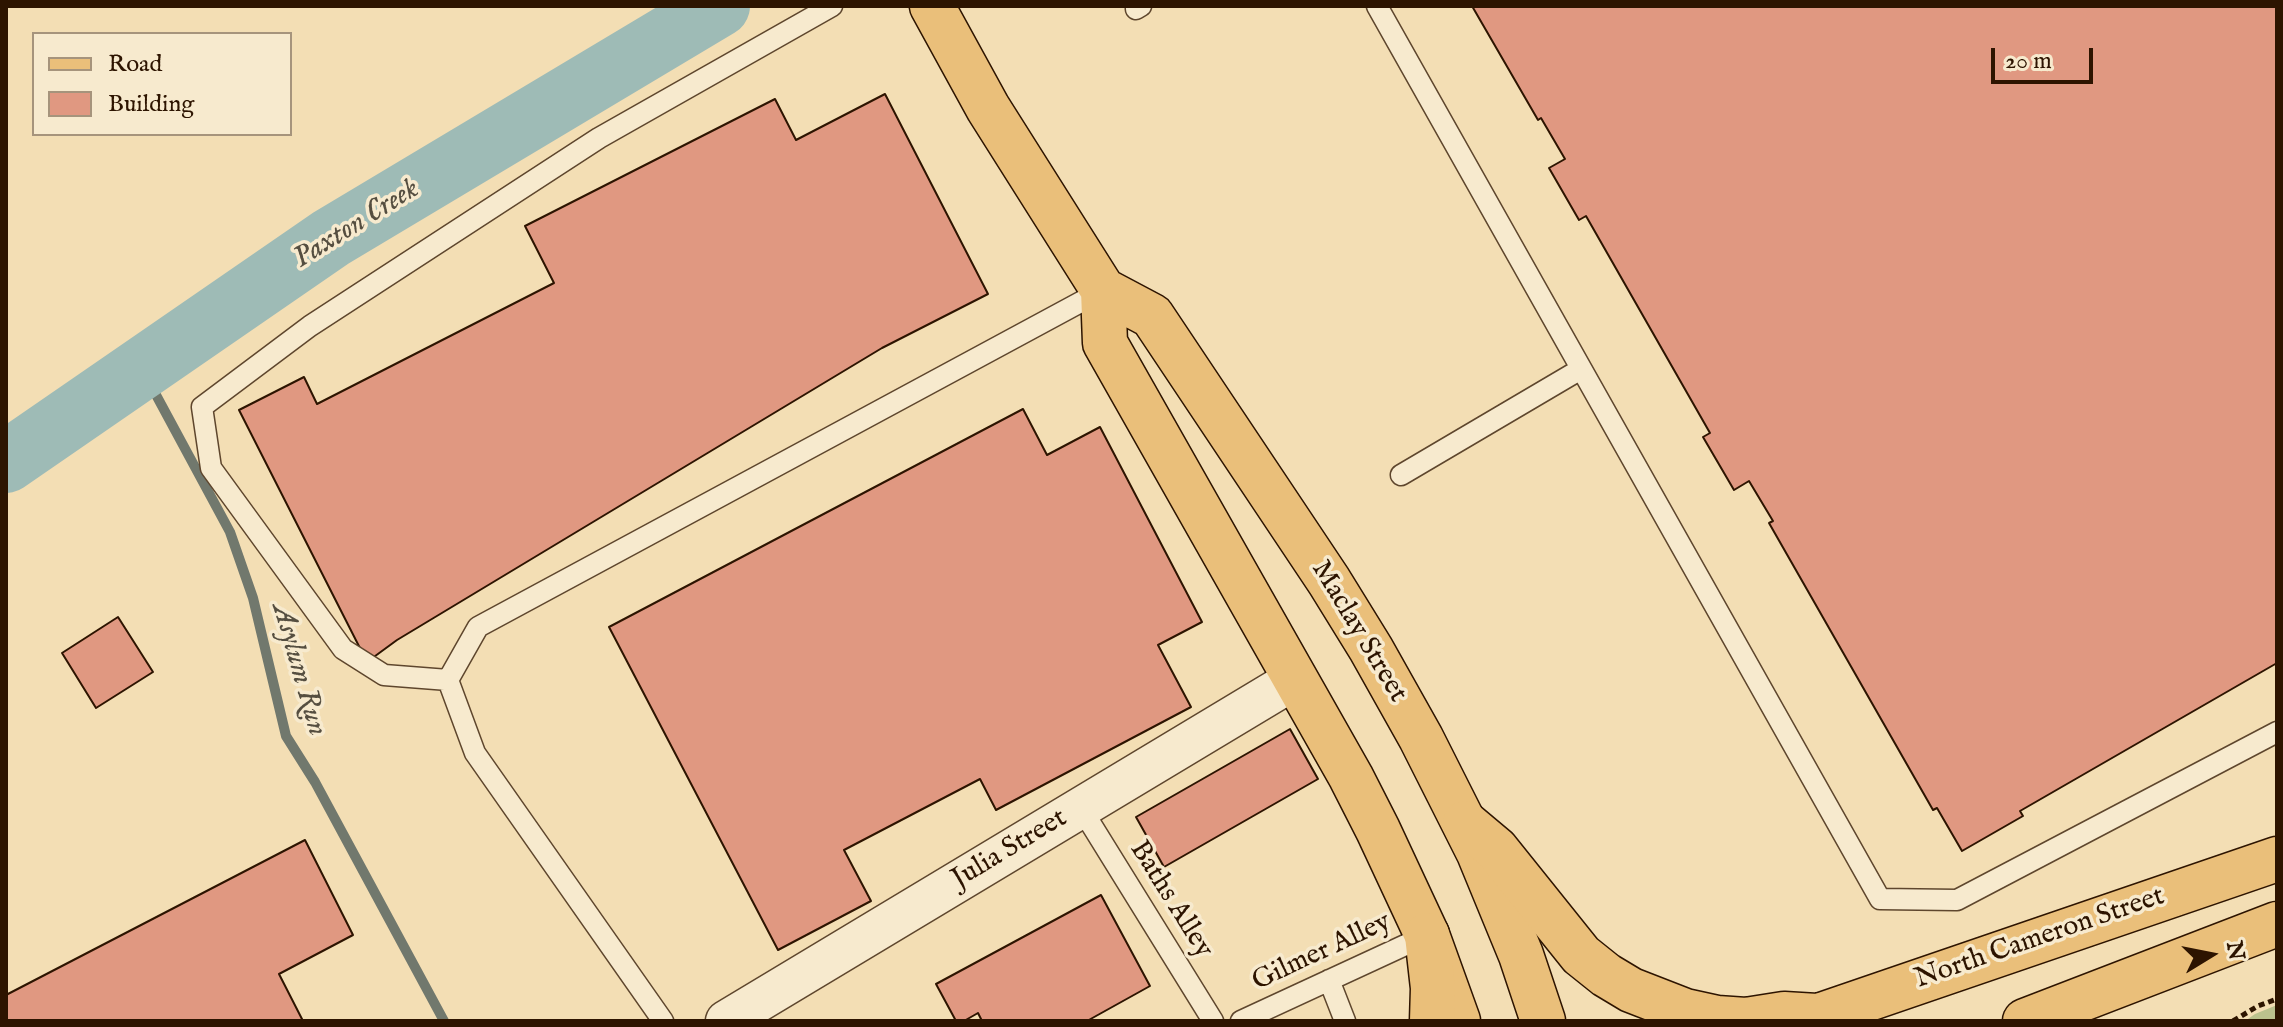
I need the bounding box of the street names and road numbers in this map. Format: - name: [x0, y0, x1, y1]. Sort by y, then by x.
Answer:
- street label: Maclay Street: [1303, 555, 1413, 709]
- street label: Julia Street: [946, 803, 1074, 897]
- street label: Baths Alley: [1121, 835, 1219, 965]
- street label: North Cameron Street: [1911, 881, 2169, 997]
- street label: Gilmer Alley: [1247, 906, 1397, 1000]

